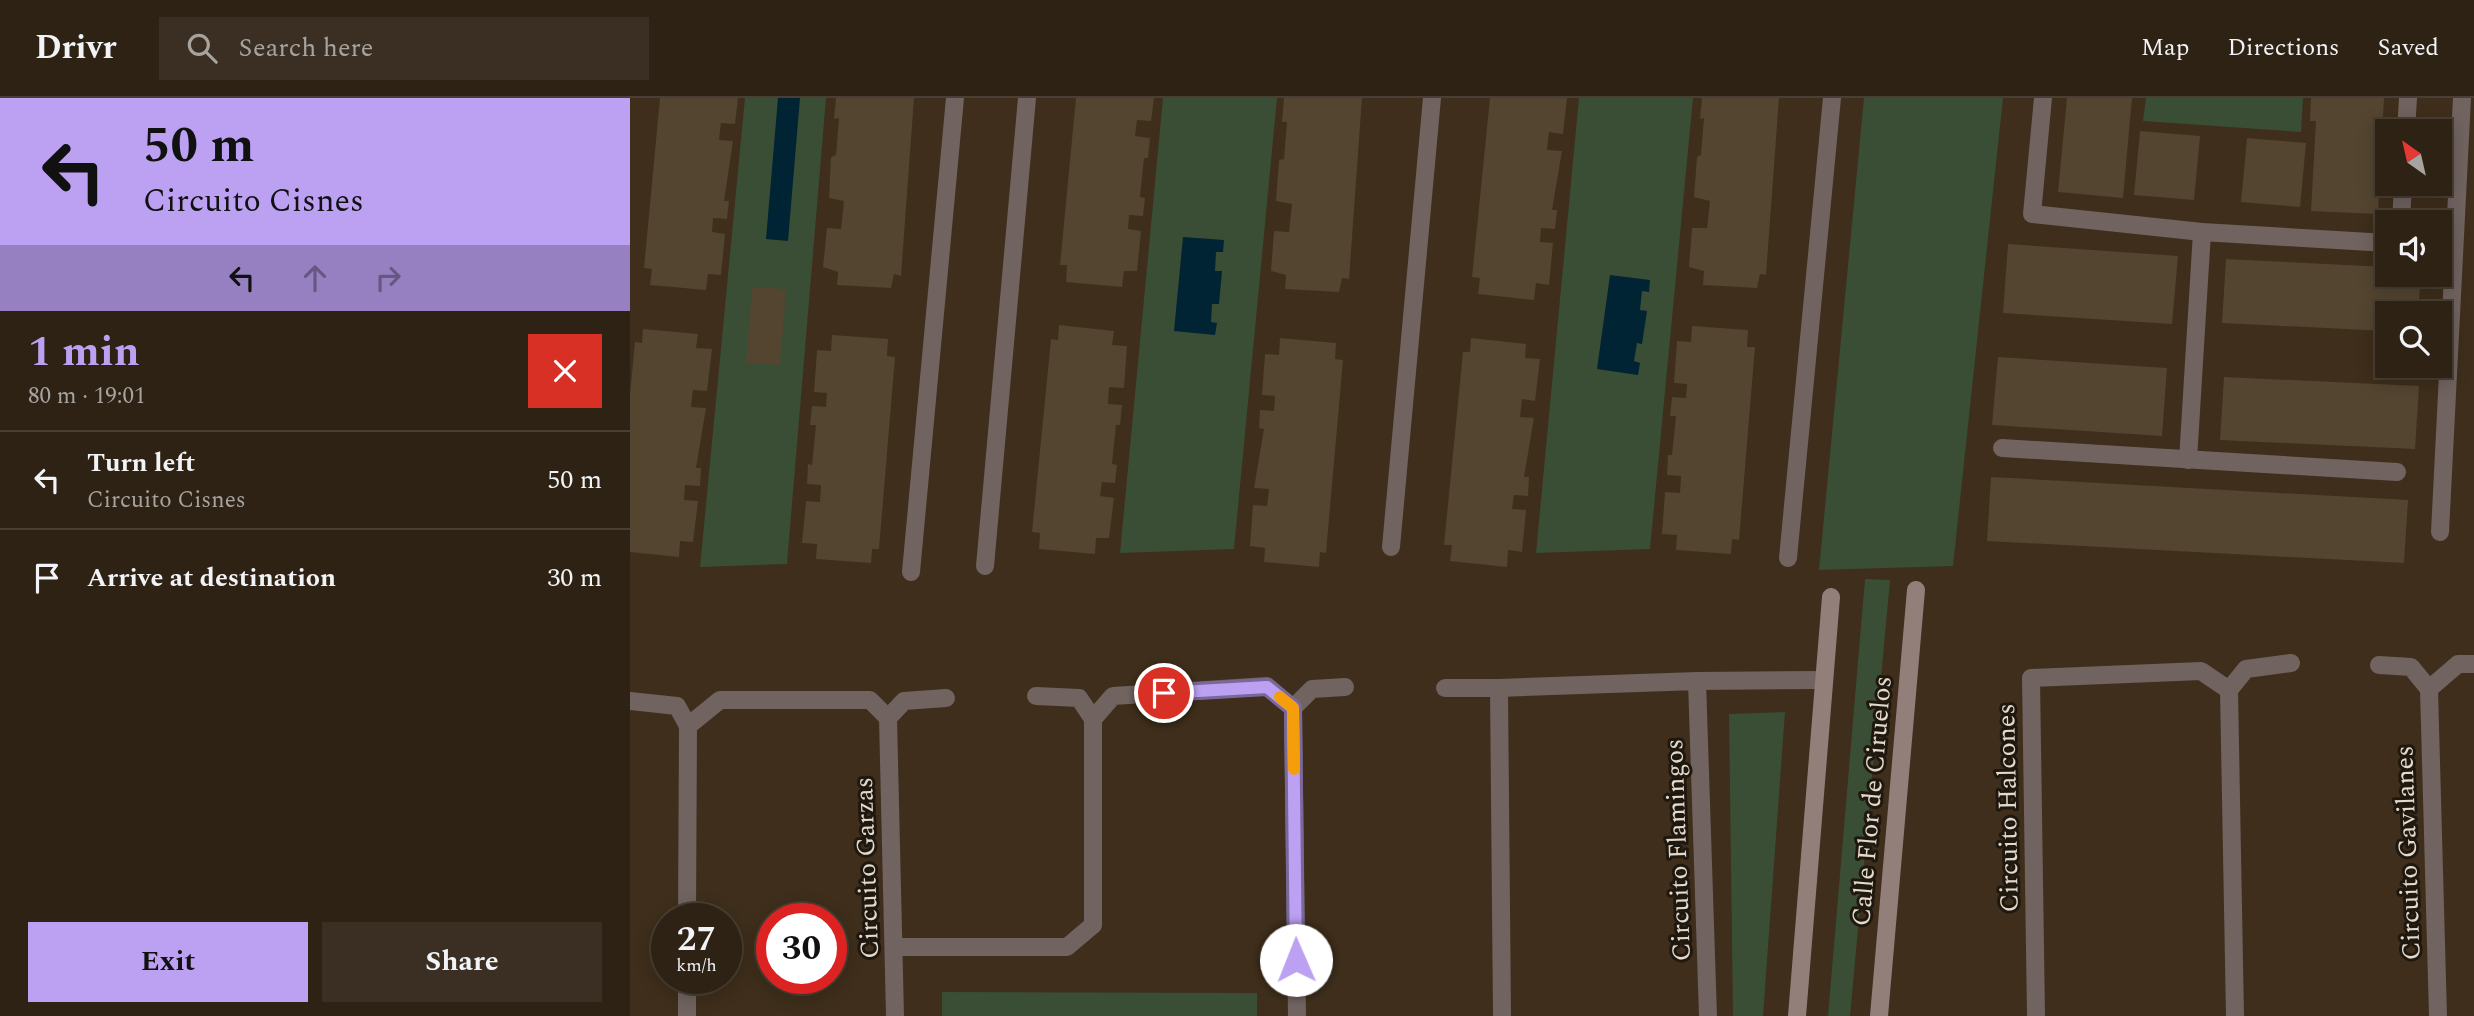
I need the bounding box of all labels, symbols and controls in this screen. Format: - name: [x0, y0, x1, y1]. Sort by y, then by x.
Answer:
- search box: [159, 17, 649, 80]
- text: Drivr: [35, 23, 117, 73]
- text: Search here: [239, 28, 373, 68]
- icon: search: [183, 29, 221, 67]
- text: Map: [2141, 30, 2189, 66]
- text: Directions: [2227, 30, 2339, 66]
- text: Saved: [2377, 30, 2439, 66]
- text: 50 m: [143, 109, 254, 184]
- north arrow: [2375, 119, 2452, 196]
- map controls: [2375, 119, 2452, 378]
- icon: left: [28, 126, 119, 217]
- text: Circuito Cisnes: [143, 177, 364, 226]
- button: sound: [2375, 210, 2452, 287]
- icon: left: [223, 259, 261, 297]
- icon: ahead: [296, 259, 334, 297]
- icon: right: [369, 259, 407, 297]
- button: search: [2375, 301, 2452, 378]
- text: 1 min: [28, 321, 140, 384]
- button: close: [528, 334, 602, 408]
- text: 80 m · 19:01: [28, 379, 146, 414]
- text: Turn left: [87, 443, 195, 483]
- text: 50 m: [547, 460, 602, 500]
- icon: left: [28, 461, 66, 499]
- text: Circuito Cisnes: [87, 483, 246, 518]
- text: Arrive at destination: [87, 558, 336, 598]
- text: 30 m: [547, 558, 602, 598]
- icon: arrive: [28, 559, 66, 597]
- pin: [1134, 663, 1194, 723]
- icon: arrive: [1145, 674, 1183, 712]
- street label: Calle Flor de Ciruelos: [1841, 674, 1903, 928]
- street label: Circuito Halcones: [1986, 703, 2030, 913]
- street label: Circuito Flamingos: [1654, 738, 1702, 962]
- street label: Circuito Gavilanes: [2384, 745, 2432, 961]
- street label: Circuito Garzas: [844, 776, 890, 959]
- speed limit sign: 30: [756, 903, 847, 994]
- text: 27: [677, 913, 716, 966]
- button: Exit: [28, 922, 308, 1002]
- button: Share: [322, 922, 602, 1002]
- position arrow: [1259, 923, 1333, 997]
- text: km/h: [676, 952, 717, 979]

